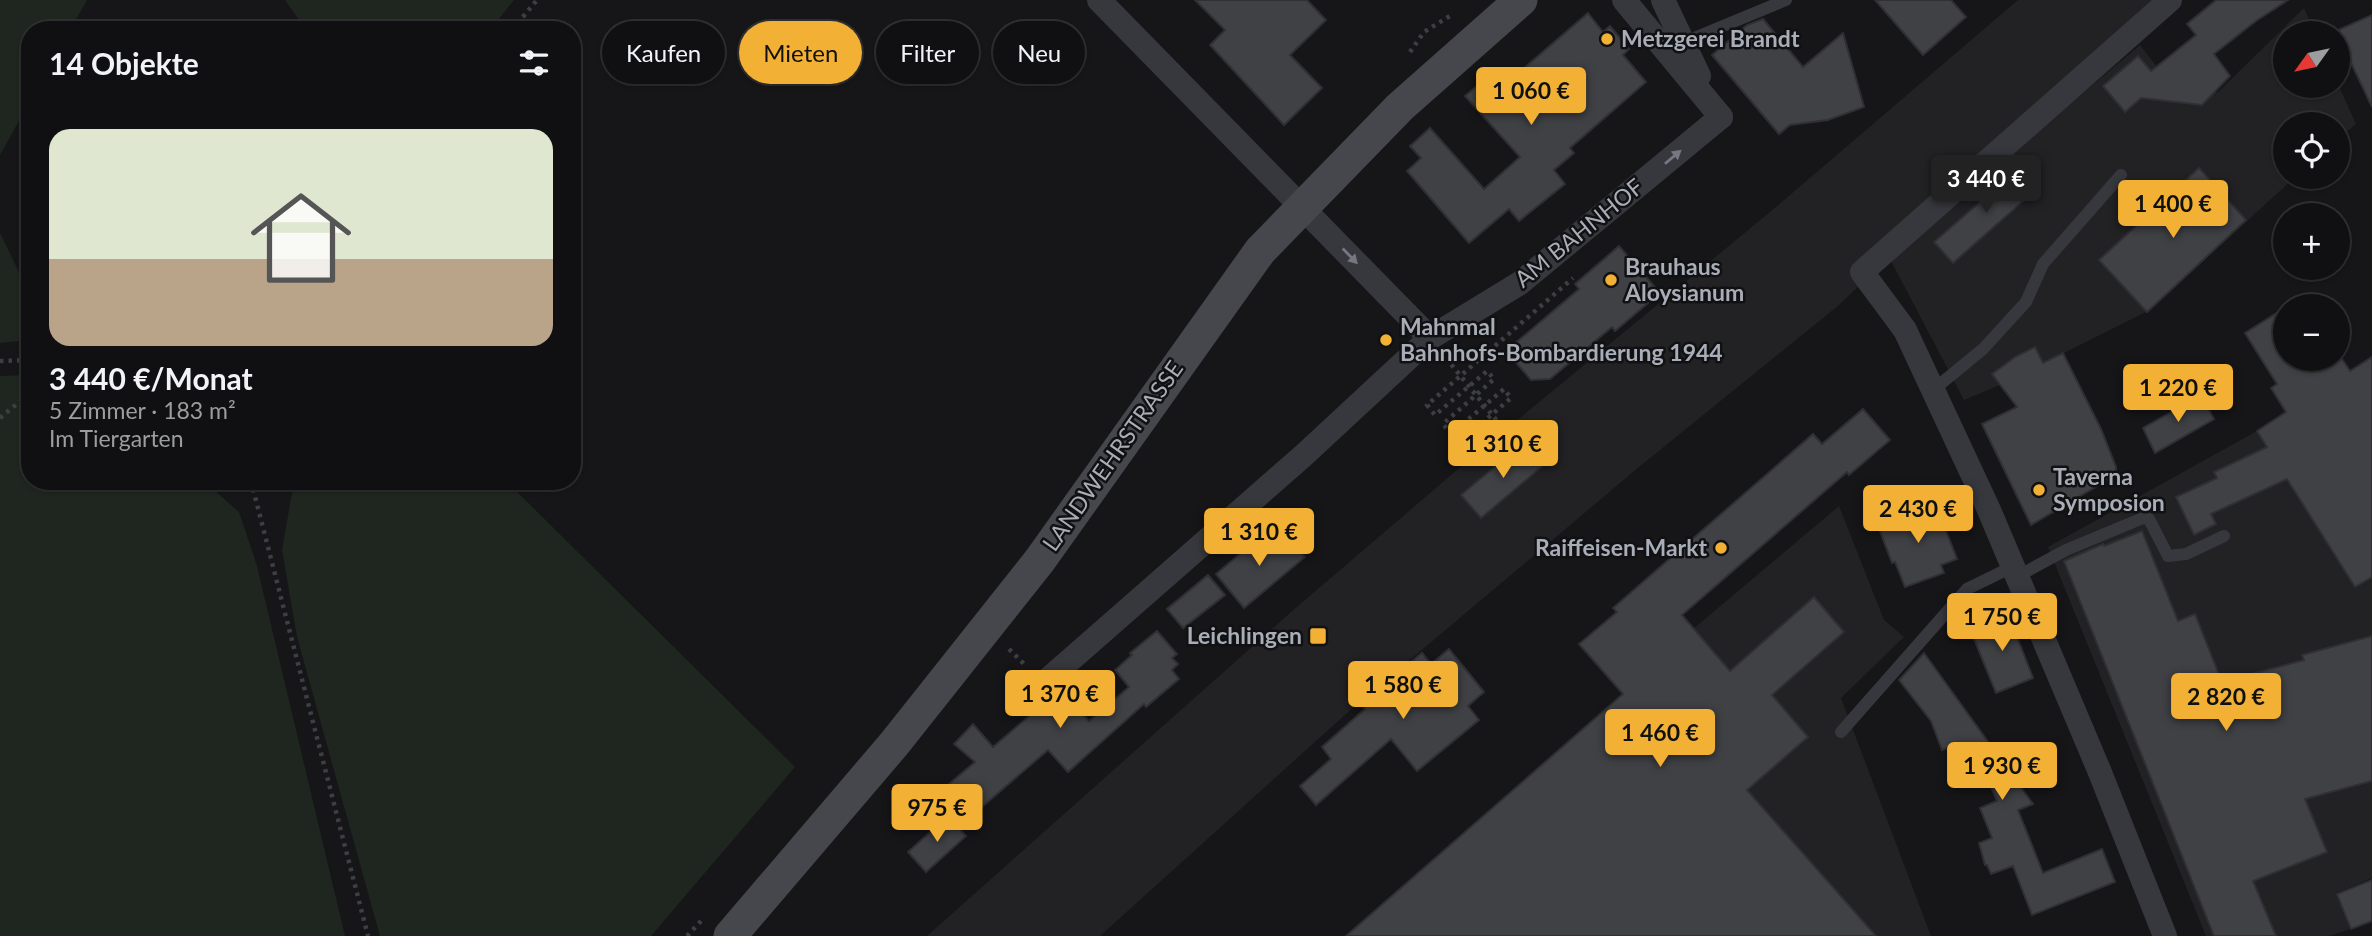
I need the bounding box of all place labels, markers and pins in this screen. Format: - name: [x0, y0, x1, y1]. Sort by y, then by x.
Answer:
- place label: Metzgerei Brandt: [1621, 24, 1800, 52]
- marker: Metzgerei Brandt: [1599, 31, 1615, 47]
- pin: 1 060 €: [1466, 68, 1596, 127]
- pin: 3 440 €: [1921, 156, 2051, 215]
- pin: 1 400 €: [2108, 180, 2238, 240]
- place label: Brauhaus Aloysianum: [1624, 252, 1744, 306]
- marker: Brauhaus Aloysianum: [1603, 272, 1619, 288]
- place label: Mahnmal Bahnhofs-Bombardierung 1944: [1400, 312, 1723, 366]
- marker: Mahnmal Bahnhofs-Bombardierung 1944: [1378, 332, 1394, 348]
- pin: 1 220 €: [2113, 364, 2243, 424]
- pin: 1 310 €: [1438, 420, 1568, 480]
- place label: Taverna Symposion: [2053, 462, 2165, 516]
- marker: Taverna Symposion: [2031, 482, 2047, 498]
- pin: 2 430 €: [1853, 486, 1983, 545]
- pin: 1 310 €: [1194, 508, 1324, 568]
- place label: Raiffeisen-Markt: [1535, 533, 1707, 561]
- marker: Raiffeisen-Markt: [1713, 540, 1729, 556]
- pin: 1 750 €: [1937, 594, 2067, 653]
- place label: Leichlingen: [1187, 621, 1302, 649]
- marker: Leichlingen: [1308, 626, 1328, 646]
- pin: 1 580 €: [1338, 662, 1468, 721]
- pin: 1 370 €: [995, 670, 1125, 730]
- pin: 2 820 €: [2161, 674, 2291, 733]
- pin: 1 460 €: [1595, 710, 1725, 769]
- pin: 1 930 €: [1937, 742, 2067, 802]
- pin: 975 €: [888, 784, 986, 844]

